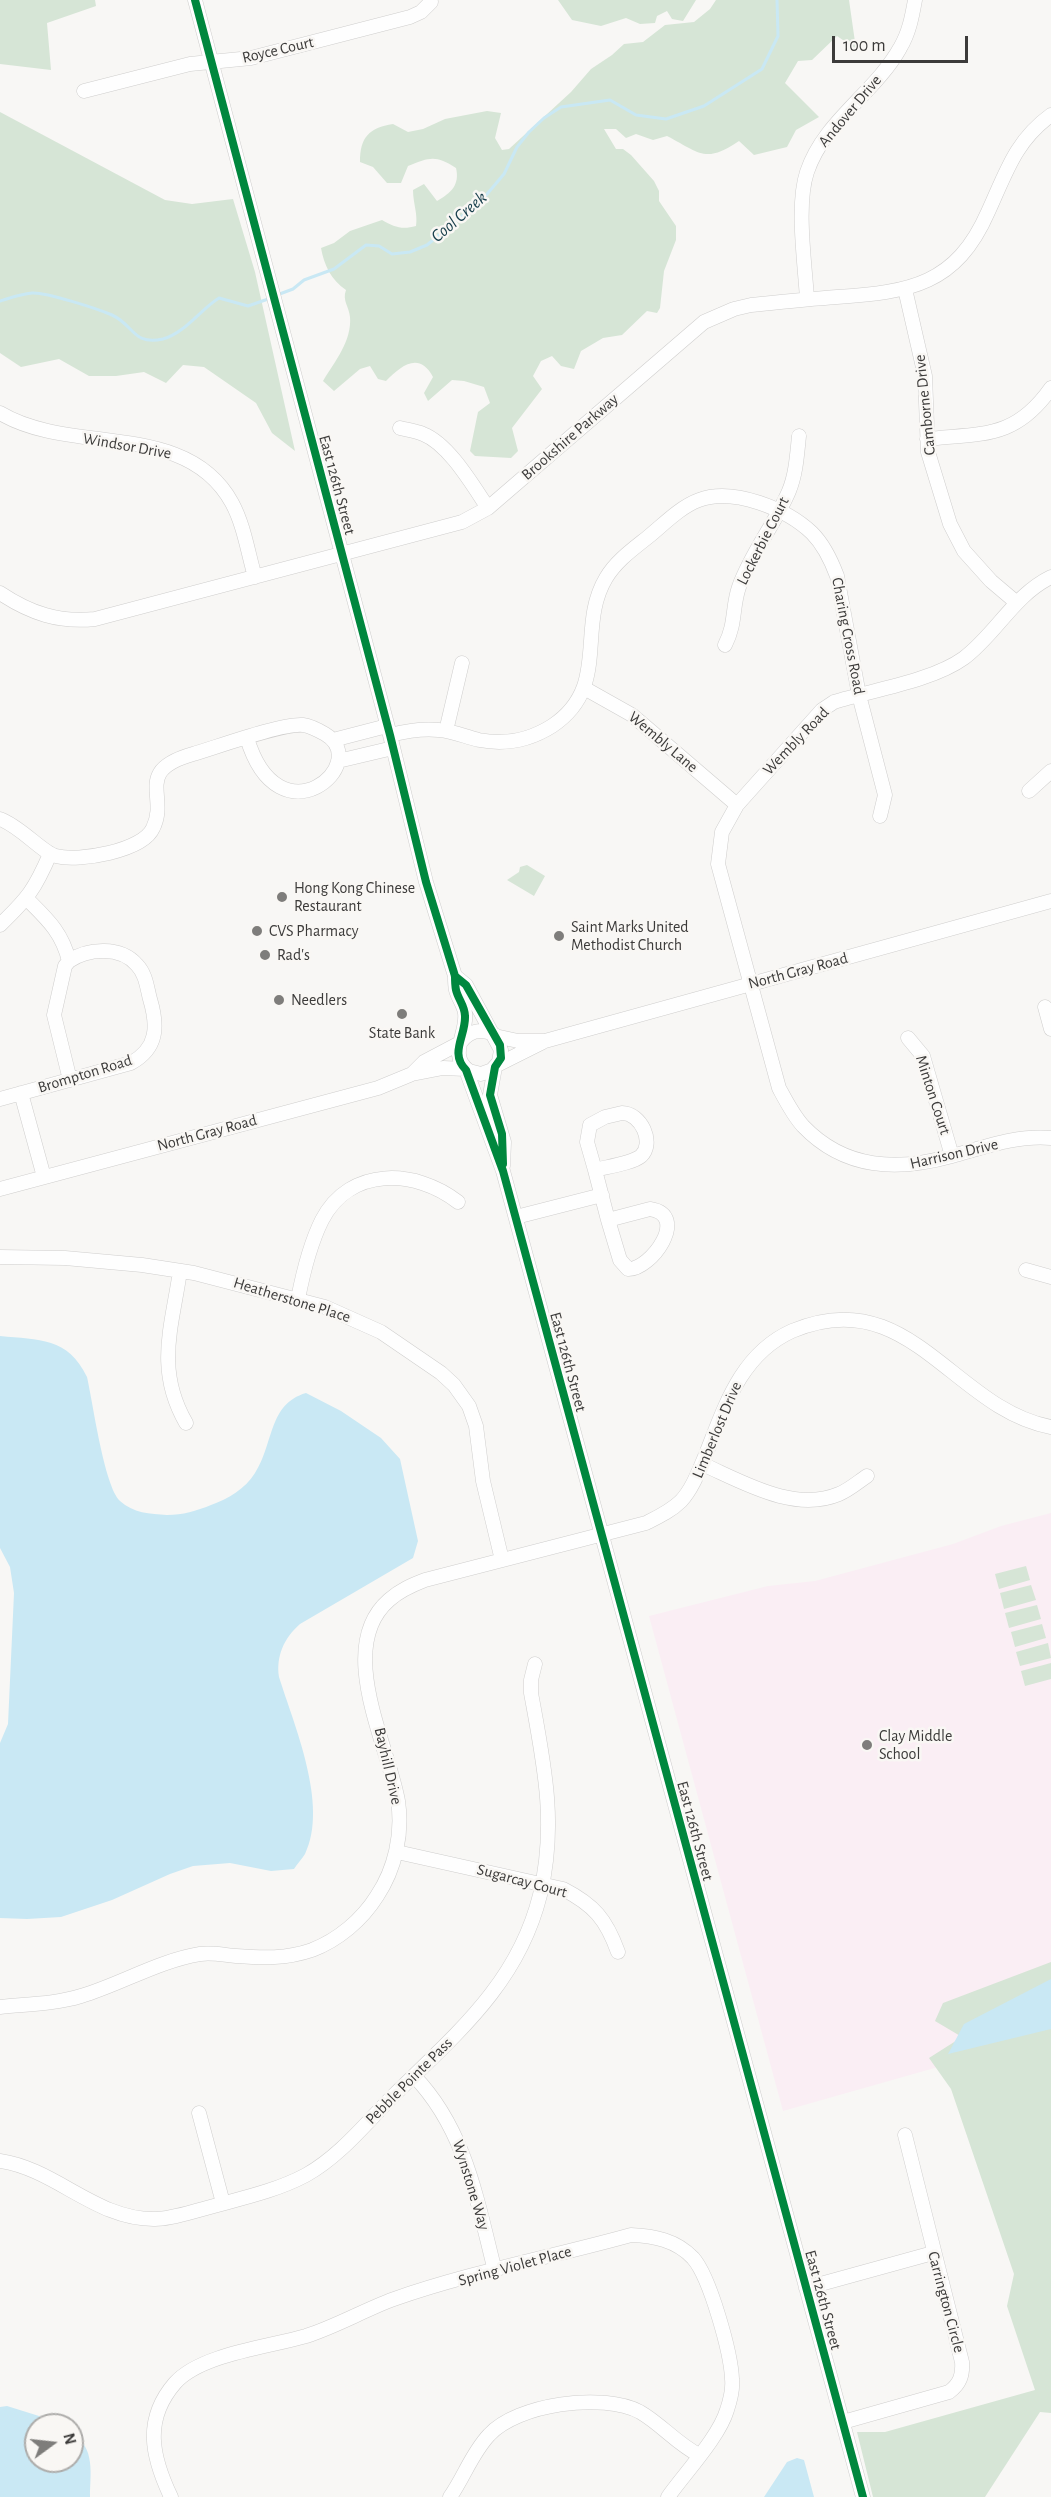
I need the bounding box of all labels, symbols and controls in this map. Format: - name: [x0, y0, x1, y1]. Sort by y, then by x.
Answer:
- scale bar: [835, 24, 972, 62]
- street label: Royce Court: [240, 32, 316, 68]
- text: 100 m: [843, 37, 886, 55]
- street label: Andover Drive: [814, 71, 886, 151]
- water label: Cool Creek: [427, 187, 491, 247]
- street label: Camborne Drive: [910, 354, 940, 456]
- street label: Brookshire Parkway: [518, 390, 622, 484]
- street label: Windsor Drive: [81, 429, 173, 463]
- street label: East 126th Street: [314, 433, 360, 537]
- street label: Lockerbie Court: [733, 494, 793, 588]
- street label: Charing Cross Road: [827, 576, 869, 696]
- street label: Wembly Road: [759, 703, 833, 779]
- street label: Wembly Lane: [624, 707, 702, 777]
- place label: Hong Kong Chinese Restaurant: [294, 878, 415, 916]
- marker: Hong Kong Chinese Restaurant: [275, 890, 289, 904]
- place label: Saint Marks United Methodist Church: [571, 917, 689, 955]
- place label: CVS Pharmacy: [269, 921, 359, 941]
- marker: CVS Pharmacy: [250, 924, 264, 938]
- marker: Saint Marks United Methodist Church: [552, 929, 566, 943]
- place label: Rad's: [277, 945, 310, 965]
- marker: Rad's: [258, 948, 272, 962]
- street label: North Gray Road: [746, 948, 850, 994]
- place label: Needlers: [291, 990, 347, 1010]
- marker: Needlers: [272, 993, 286, 1007]
- marker: State Bank: [395, 1007, 409, 1021]
- place label: State Bank: [369, 1023, 435, 1043]
- street label: Brompton Road: [36, 1051, 134, 1097]
- street label: Minton Court: [911, 1053, 955, 1137]
- street label: North Gray Road: [155, 1110, 259, 1156]
- street label: Harrison Drive: [908, 1135, 1000, 1173]
- street label: Heatherstone Place: [231, 1273, 353, 1327]
- street label: East 126th Street: [545, 1310, 591, 1414]
- street label: Limberlost Drive: [688, 1379, 746, 1481]
- street label: Bayhill Drive: [370, 1726, 406, 1806]
- place label: Clay Middle School: [879, 1726, 952, 1764]
- marker: Clay Middle School: [860, 1738, 874, 1752]
- street label: East 126th Street: [672, 1779, 718, 1883]
- street label: Sugarcay Court: [475, 1860, 569, 1902]
- street label: Pebble Pointe Pass: [362, 2034, 456, 2128]
- street label: Wynstone Way: [448, 2138, 494, 2232]
- street label: Spring Violet Place: [456, 2242, 574, 2290]
- street label: East 126th Street: [800, 2248, 846, 2352]
- street label: Carrington Circle: [923, 2249, 969, 2355]
- north arrow: [24, 2413, 84, 2473]
- text: N: [60, 2431, 79, 2446]

